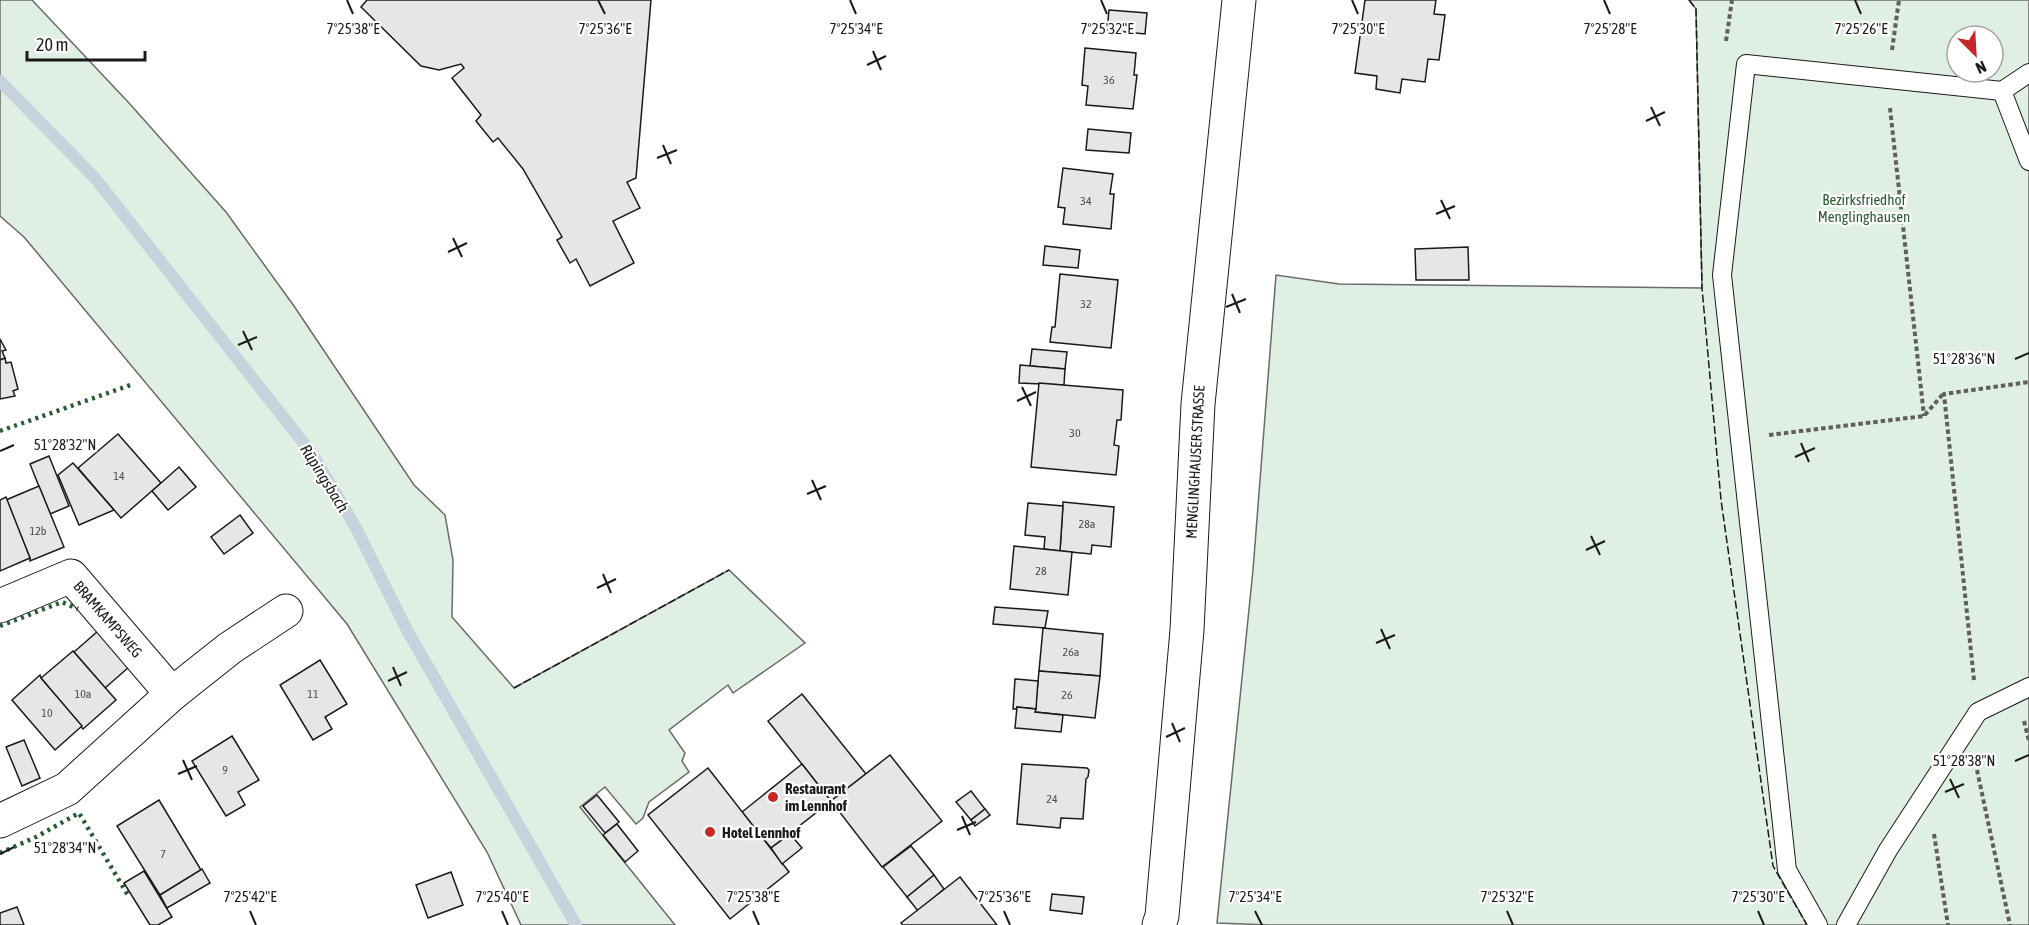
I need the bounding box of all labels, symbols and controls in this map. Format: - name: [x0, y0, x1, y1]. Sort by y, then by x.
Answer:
- text: 7°25'38"E: [326, 20, 380, 37]
- text: 7°25'36"E: [578, 20, 632, 37]
- text: 7°25'34"E: [829, 20, 883, 37]
- text: 7°25'32"E: [1080, 20, 1134, 37]
- text: 7°25'30"E: [1331, 20, 1385, 37]
- text: 7°25'28"E: [1583, 20, 1637, 37]
- text: 7°25'26"E: [1834, 20, 1888, 37]
- scale bar: [27, 24, 146, 62]
- north arrow: [1945, 24, 2005, 84]
- text: 20 m: [36, 34, 68, 55]
- text: N: [1973, 58, 1989, 78]
- house number: 36: [1103, 73, 1115, 87]
- park label: Bezirksfriedhof Menglinghausen: [1818, 191, 1910, 225]
- house number: 34: [1080, 194, 1092, 208]
- house number: 32: [1080, 297, 1092, 311]
- text: 51°28'36"N: [1933, 350, 1995, 367]
- street label: MENGLINGHAUSER STRASSE: [1182, 384, 1208, 539]
- house number: 30: [1069, 426, 1081, 440]
- text: 51°28'32"N: [34, 436, 96, 453]
- water label: Rüpingsbach: [296, 441, 353, 516]
- house number: 14: [113, 469, 125, 483]
- house number: 28a: [1079, 517, 1095, 531]
- house number: 12b: [30, 524, 47, 538]
- house number: 28: [1035, 564, 1047, 578]
- street label: BRAMKAMPSWEG: [70, 577, 146, 661]
- house number: 26a: [1063, 645, 1079, 659]
- house number: 10a: [75, 687, 91, 701]
- house number: 11: [307, 687, 319, 701]
- house number: 26: [1061, 688, 1073, 702]
- house number: 10: [41, 706, 53, 720]
- text: 51°28'38"N: [1933, 752, 1995, 769]
- house number: 9: [222, 763, 228, 777]
- place label: Restaurant im Lennhof: [785, 780, 848, 814]
- marker: Restaurant im Lennhof: [766, 790, 780, 804]
- house number: 24: [1046, 792, 1058, 806]
- place label: Hotel Lennhof: [722, 824, 801, 841]
- marker: Hotel Lennhof: [703, 825, 717, 839]
- text: 51°28'34"N: [34, 839, 96, 856]
- house number: 7: [160, 847, 166, 861]
- text: 7°25'42"E: [223, 888, 277, 905]
- text: 7°25'40"E: [475, 888, 529, 905]
- text: 7°25'38"E: [726, 888, 780, 905]
- text: 7°25'36"E: [977, 888, 1031, 905]
- text: 7°25'34"E: [1228, 888, 1282, 905]
- text: 7°25'32"E: [1480, 888, 1534, 905]
- text: 7°25'30"E: [1731, 888, 1785, 905]

